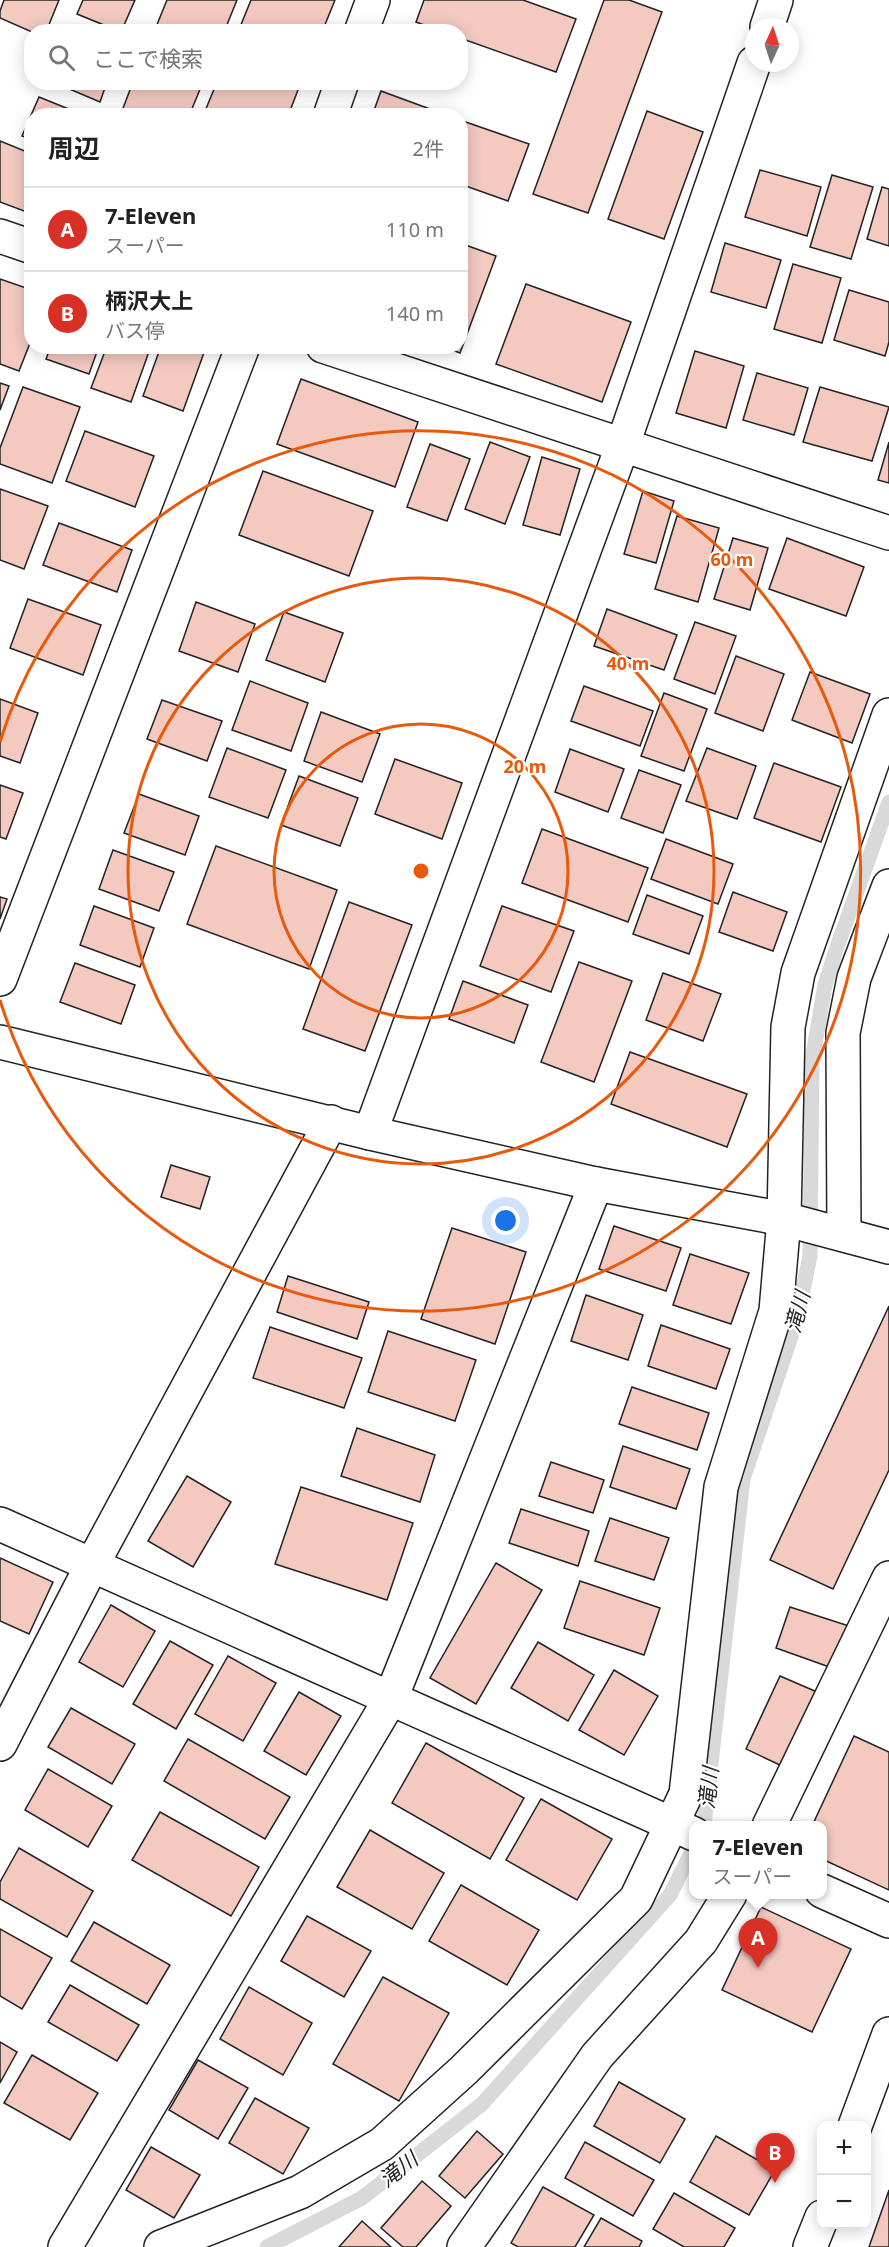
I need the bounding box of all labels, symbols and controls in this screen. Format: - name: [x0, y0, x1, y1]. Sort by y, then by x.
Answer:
- north arrow: [745, 18, 799, 72]
- search box: [24, 24, 468, 90]
- icon: search: [45, 41, 78, 74]
- text: ここで検索: [93, 43, 203, 73]
- text: 周辺: [48, 130, 100, 166]
- text: 2件: [413, 135, 444, 162]
- text: 7-Eleven: [105, 200, 196, 230]
- text: A: [61, 216, 74, 243]
- text: 110 m: [386, 216, 444, 243]
- text: スーパー: [105, 232, 185, 259]
- text: 柄沢大上: [105, 285, 193, 315]
- text: B: [61, 300, 74, 327]
- text: 140 m: [386, 300, 444, 327]
- text: バス停: [105, 317, 165, 344]
- text: 60 m: [711, 547, 753, 571]
- text: 40 m: [607, 651, 649, 675]
- text: 20 m: [504, 754, 546, 778]
- centre of rings: [411, 861, 431, 881]
- your location: [491, 1206, 520, 1235]
- water label: 滝川: [778, 1286, 816, 1336]
- water label: 滝川: [692, 1764, 724, 1810]
- popup: [689, 1821, 827, 1899]
- text: 7-Eleven: [712, 1831, 804, 1861]
- text: スーパー: [712, 1863, 792, 1890]
- pin: A: [738, 1918, 777, 1968]
- map controls: [817, 2121, 871, 2229]
- button: +: [817, 2121, 871, 2175]
- pin: B: [756, 2134, 794, 2183]
- water label: 滝川: [373, 2144, 425, 2193]
- button: −: [817, 2175, 871, 2229]

